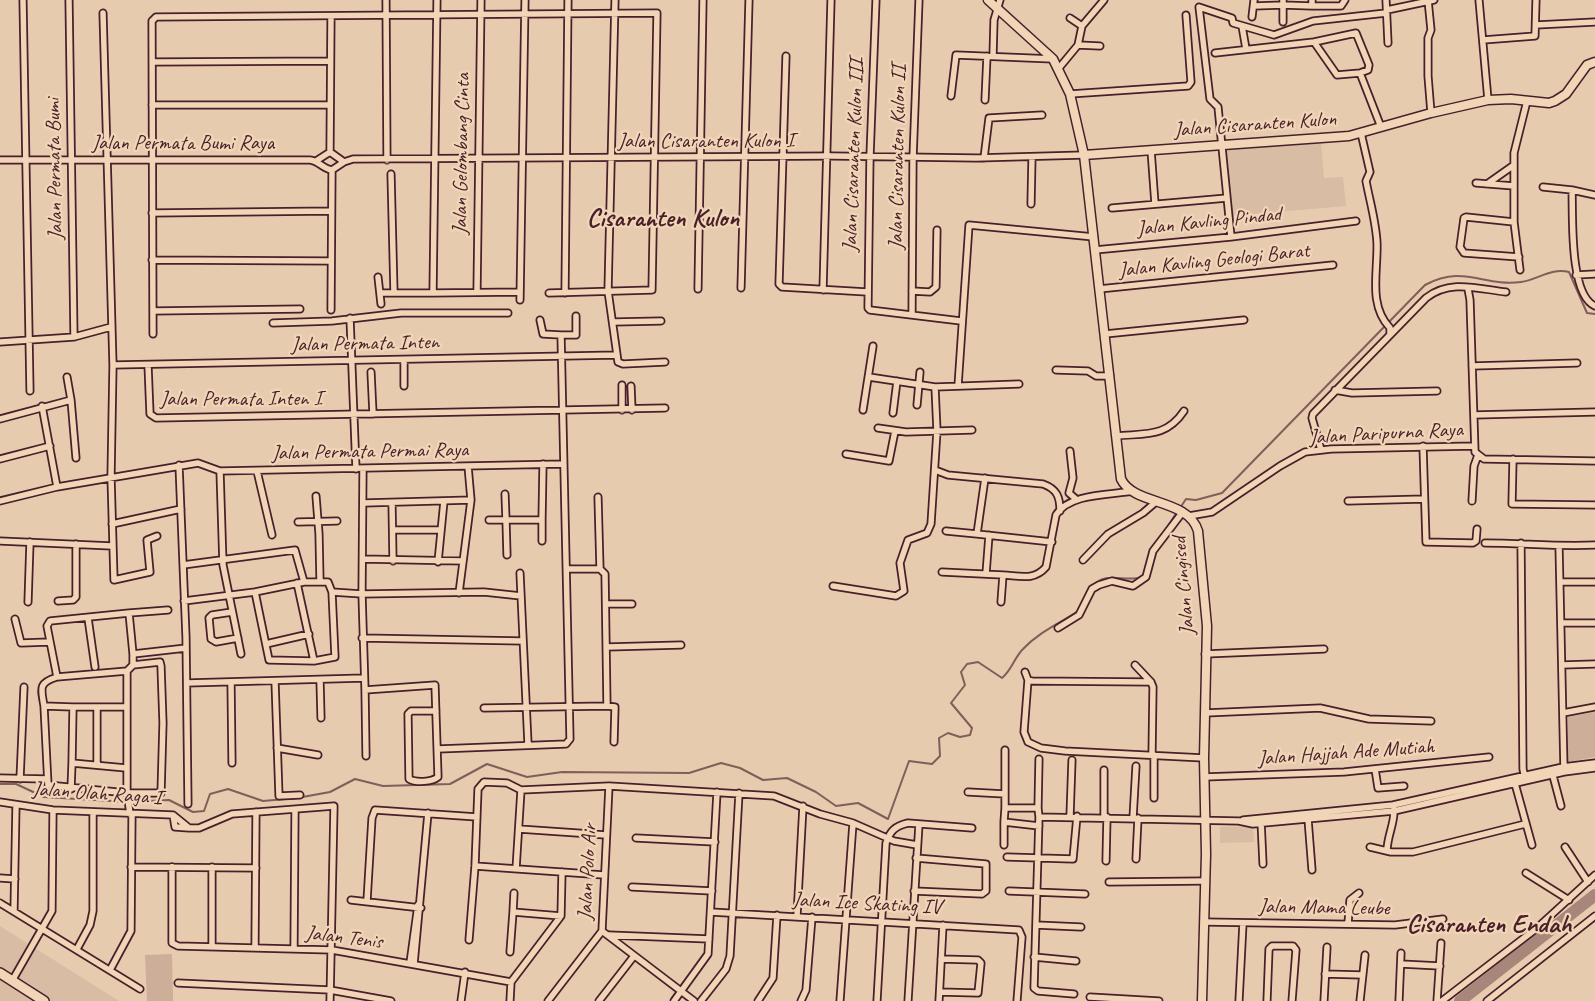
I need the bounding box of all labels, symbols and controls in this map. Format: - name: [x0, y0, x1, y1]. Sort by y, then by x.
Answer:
- street label: Jalan Cisaranten Kulon III: [838, 58, 870, 252]
- street label: Jalan Cisaranten Kulon II: [884, 64, 912, 250]
- street label: Jalan Gelombang Cinta: [448, 73, 476, 235]
- street label: Jalan Permata Bumi: [41, 98, 69, 240]
- street label: Jalan Cisaranten Kulon: [1173, 107, 1337, 143]
- street label: Jalan Cisaranten Kulon I: [618, 128, 794, 154]
- street label: Jalan Permata Bumi Raya: [92, 130, 274, 156]
- street label: Jalan Kavling Pindad: [1136, 202, 1282, 242]
- district label: Cisaranten Kulon: [587, 203, 739, 235]
- street label: Jalan Kavling Geologi Barat: [1117, 238, 1311, 284]
- street label: Jalan Permata Inten: [291, 330, 439, 358]
- street label: Jalan Permata Inten I: [160, 386, 322, 412]
- street label: Jalan Paripurna Raya: [1309, 417, 1463, 451]
- street label: Jalan Permata Permai Raya: [271, 438, 469, 466]
- street label: Jalan Cingised: [1167, 536, 1201, 636]
- street label: Jalan Hajjah Ade Mutiah: [1257, 734, 1435, 772]
- street label: Jalan Olah Raga I: [31, 777, 163, 811]
- street label: Jalan Polo Air: [573, 823, 603, 921]
- street label: Jalan Ice Skating IV: [792, 888, 942, 920]
- street label: Jalan Mama Leube: [1258, 894, 1390, 922]
- district label: Cisaranten Endah: [1407, 909, 1571, 941]
- street label: Jalan Tenis: [304, 921, 384, 955]

